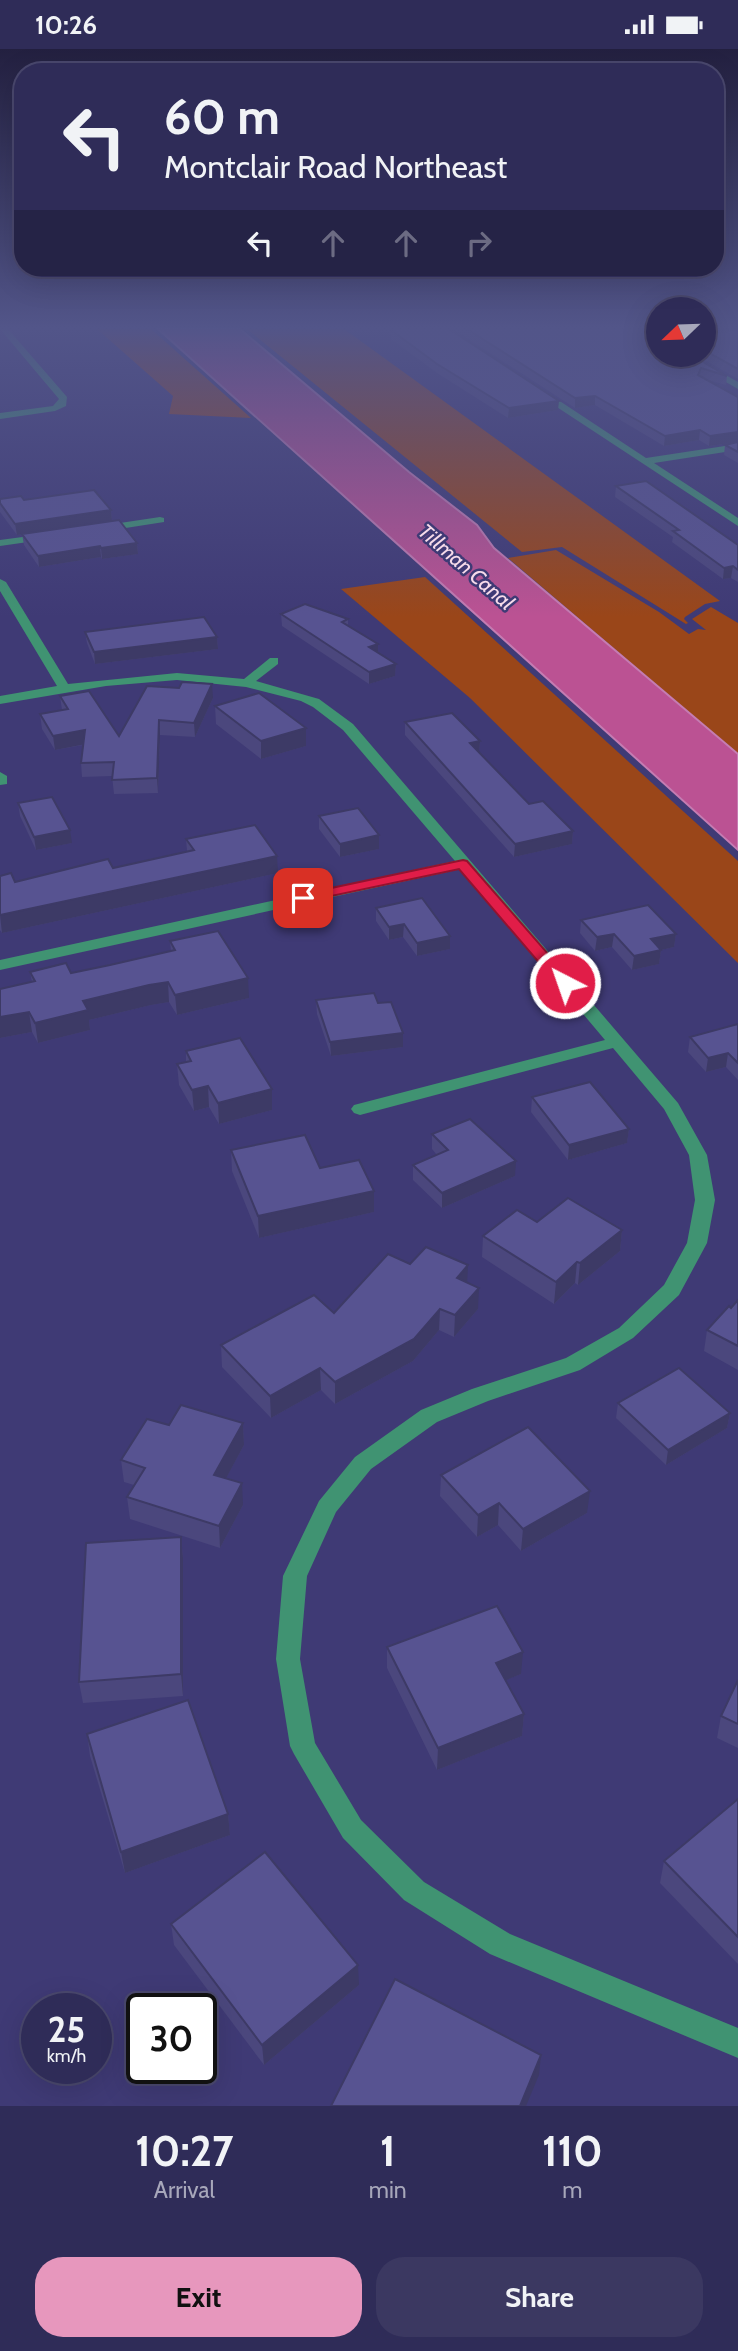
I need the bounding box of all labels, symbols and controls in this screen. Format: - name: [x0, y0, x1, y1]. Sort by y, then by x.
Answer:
- text: 10:26: [35, 9, 97, 41]
- text: 60 m: [164, 87, 280, 146]
- icon: left: [49, 91, 140, 182]
- text: Montclair Road Northeast: [164, 147, 507, 186]
- icon: left: [241, 224, 279, 262]
- icon: ahead: [314, 224, 352, 262]
- icon: ahead: [387, 224, 425, 262]
- icon: right: [460, 224, 498, 262]
- north arrow: [646, 297, 716, 367]
- map controls: [646, 297, 716, 367]
- water label: Tillman Canal: [413, 518, 519, 615]
- pin: [273, 868, 333, 928]
- icon: arrive: [284, 879, 322, 917]
- position arrow: [528, 946, 602, 1020]
- speed limit sign: 30: [126, 1993, 217, 2084]
- text: 25: [48, 2008, 85, 2051]
- text: km/h: [47, 2045, 86, 2067]
- text: 10:27: [135, 2125, 233, 2177]
- text: 1: [380, 2125, 395, 2177]
- text: 110: [542, 2125, 603, 2177]
- text: Arrival: [154, 2176, 215, 2204]
- text: min: [369, 2176, 407, 2204]
- text: m: [562, 2176, 582, 2204]
- button: Exit: [35, 2257, 362, 2337]
- button: Share: [376, 2257, 703, 2337]

